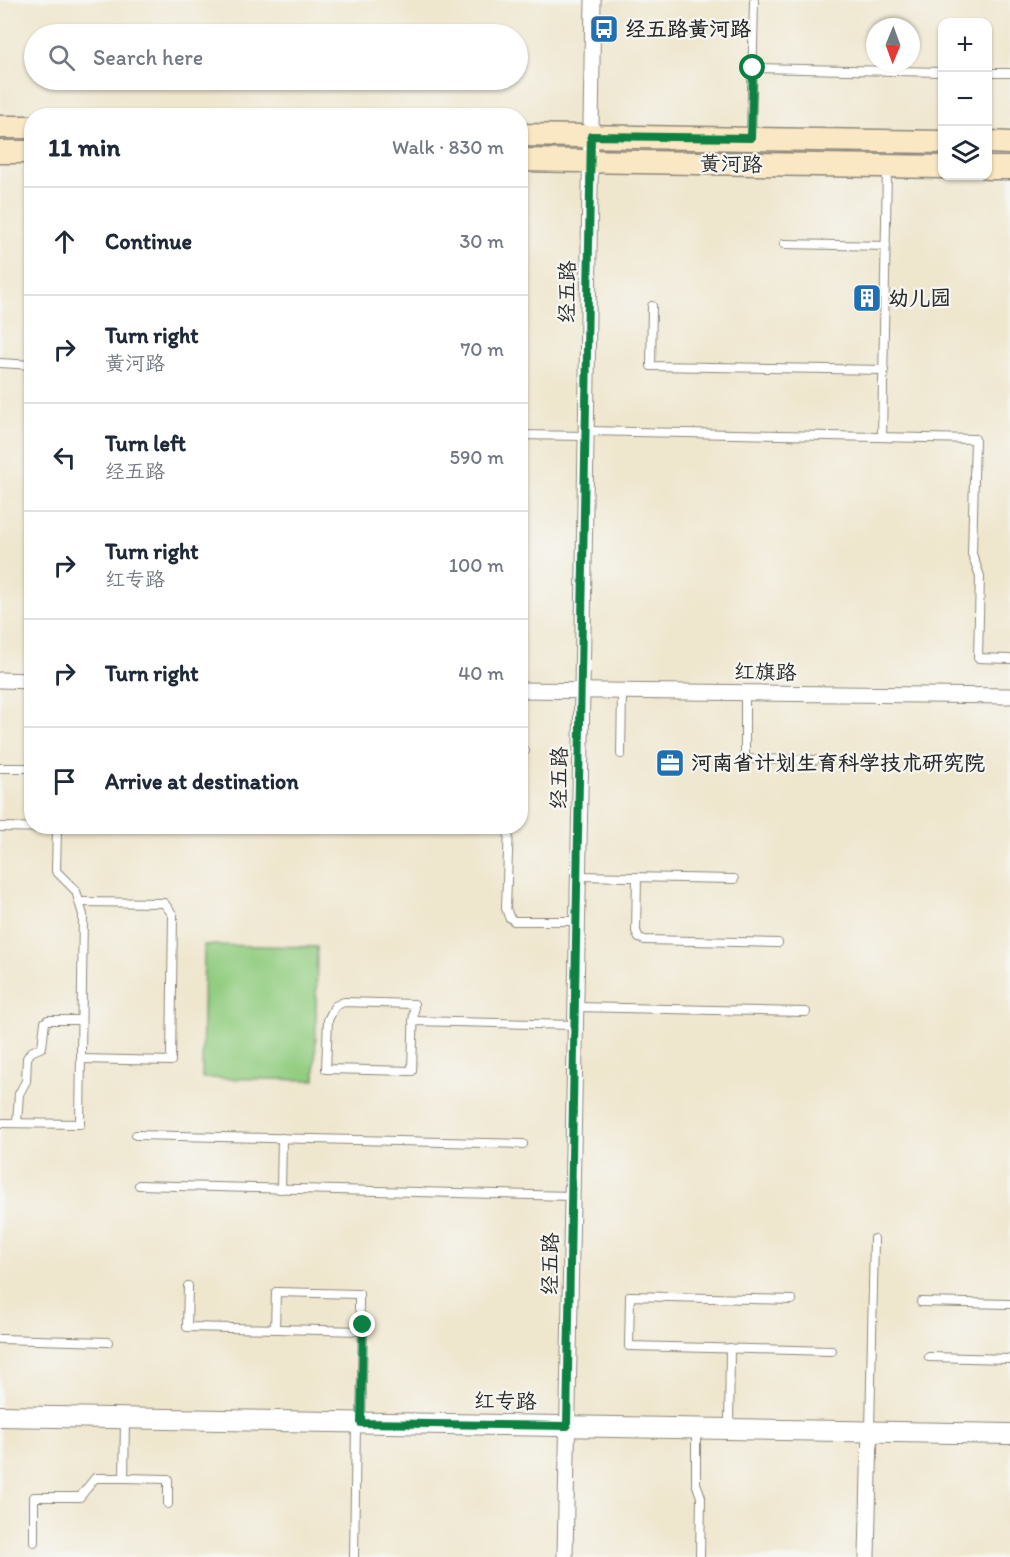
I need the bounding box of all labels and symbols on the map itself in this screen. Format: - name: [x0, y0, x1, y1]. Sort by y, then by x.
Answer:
- bus stop icon: 经五路黄河路: [588, 13, 620, 45]
- place label: 经五路黄河路: [625, 16, 751, 41]
- north arrow: [866, 18, 920, 72]
- route start: [739, 54, 765, 80]
- street label: 黄河路: [699, 150, 763, 177]
- street label: 经五路: [553, 260, 580, 324]
- building icon: 幼儿园: [851, 282, 883, 314]
- place label: 幼儿园: [888, 285, 951, 310]
- street label: 红旗路: [733, 658, 797, 685]
- street label: 经五路: [545, 746, 572, 810]
- office icon: 河南省计划生育科学技术研究院: [654, 747, 686, 779]
- place label: 河南省计划生育科学技术研究院: [691, 750, 985, 775]
- street label: 经五路: [536, 1232, 563, 1296]
- route end: [349, 1311, 375, 1337]
- street label: 红专路: [473, 1387, 537, 1414]

